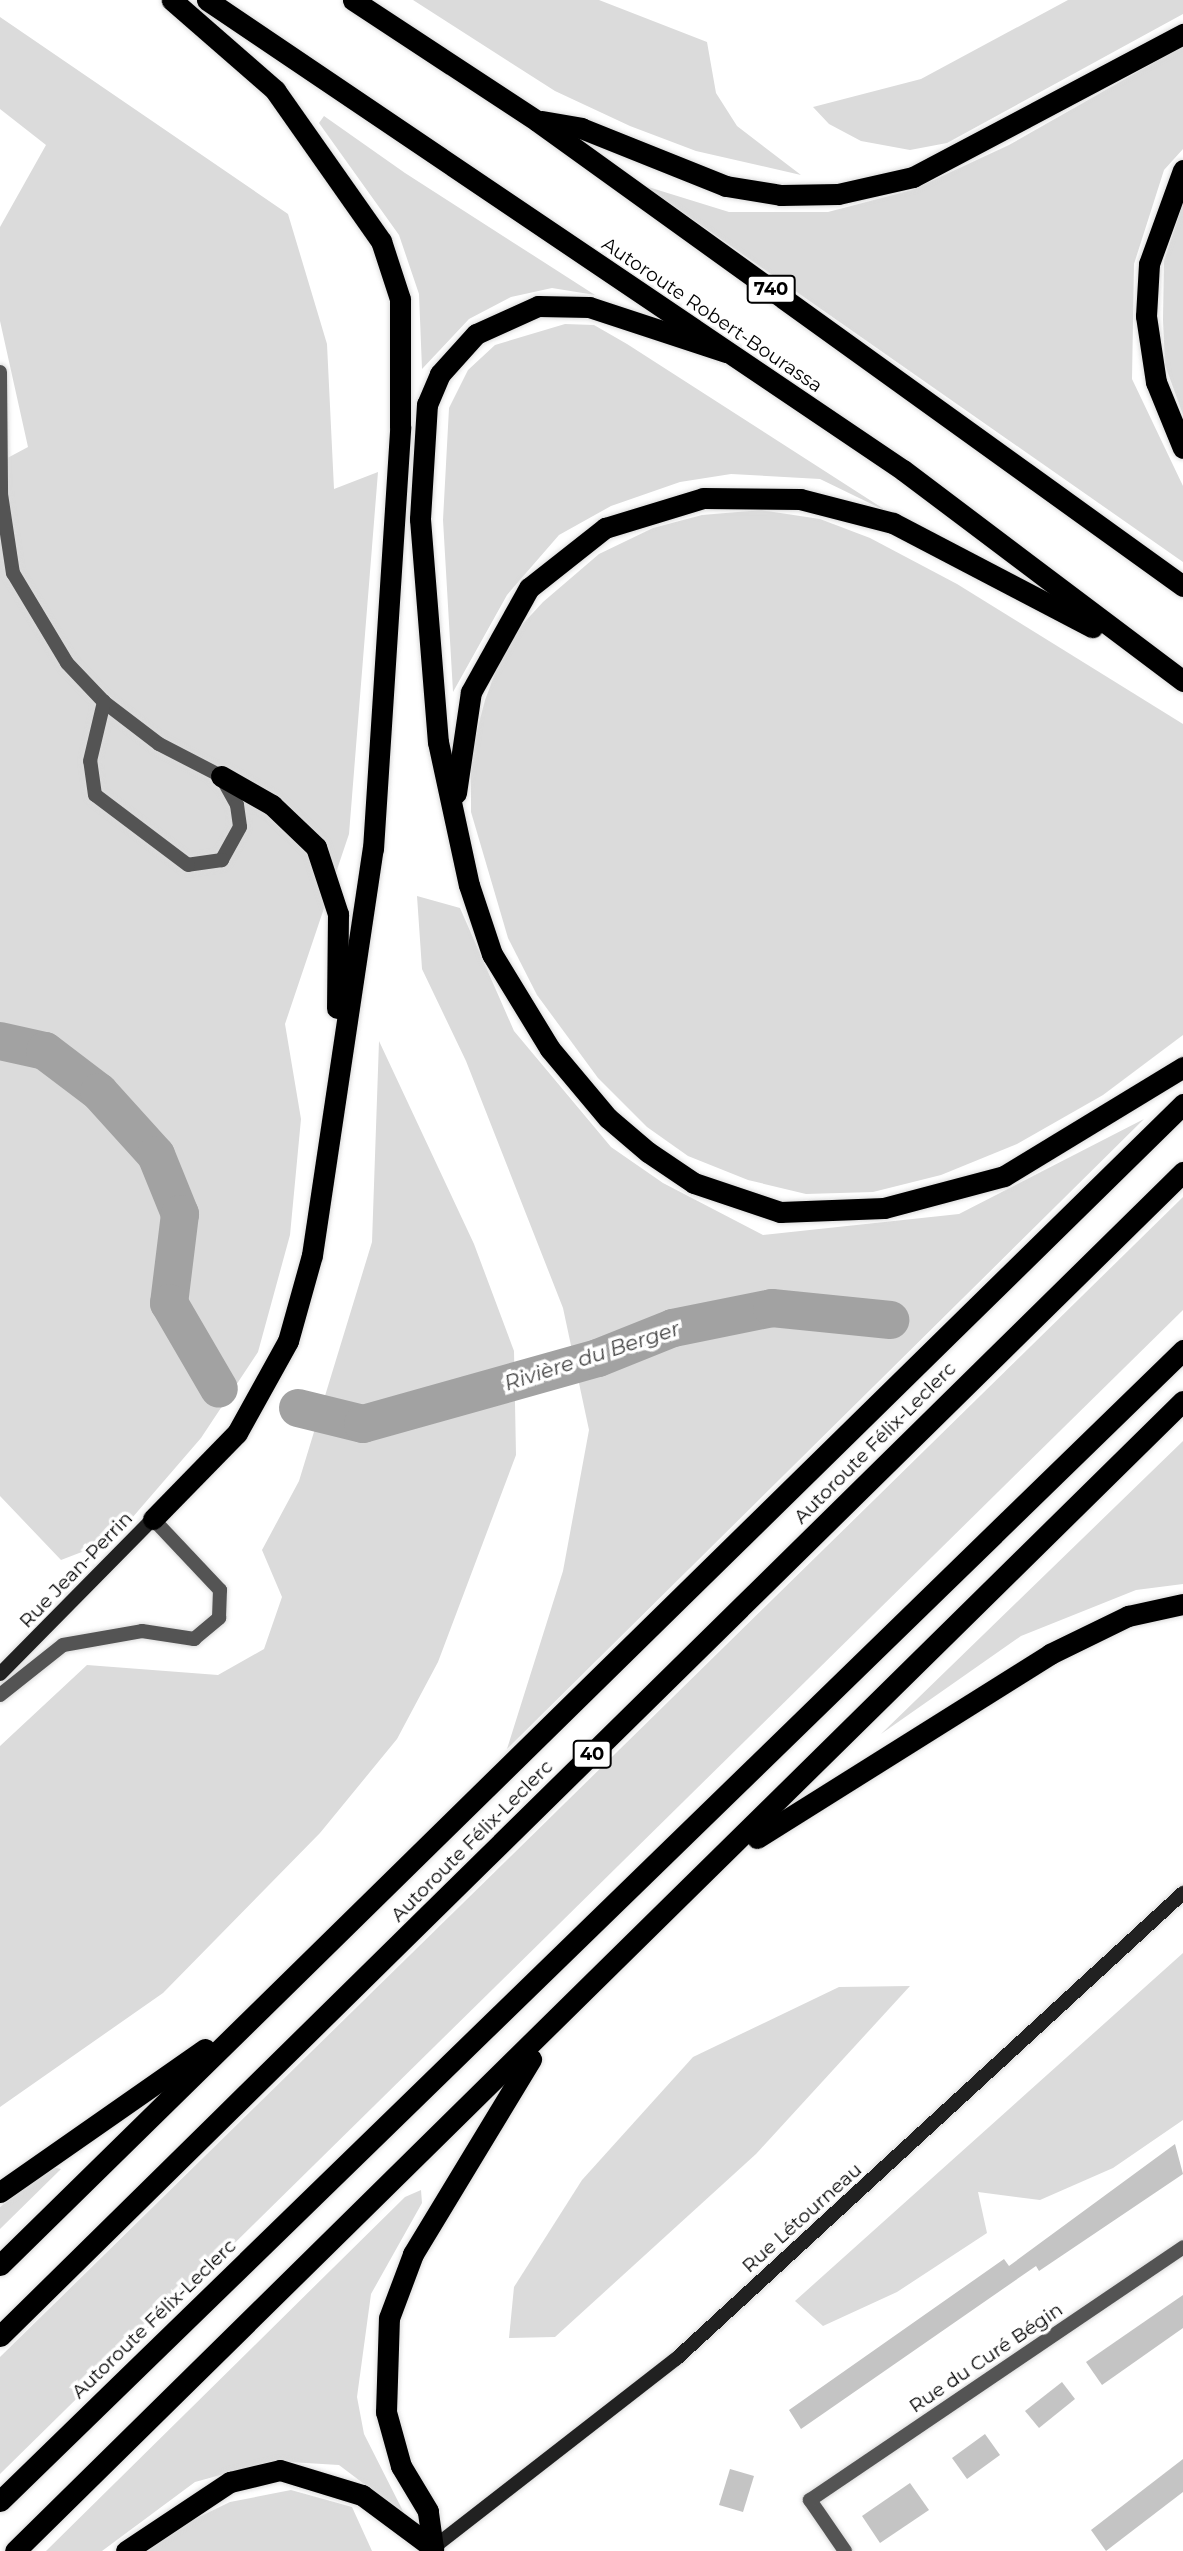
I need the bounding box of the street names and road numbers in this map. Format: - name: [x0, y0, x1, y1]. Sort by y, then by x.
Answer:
- street label: Autoroute Robert-Bourassa: [597, 233, 827, 397]
- road number: 740: [746, 274, 796, 304]
- street label: Autoroute Félix-Leclerc: [789, 1357, 961, 1529]
- street label: Rue Jean-Perrin: [15, 1507, 137, 1633]
- road number: 40: [571, 1740, 613, 1769]
- street label: Autoroute Félix-Leclerc: [386, 1755, 558, 1927]
- street label: Rue Létourneau: [738, 2158, 866, 2278]
- street label: Autoroute Félix-Leclerc: [67, 2235, 241, 2403]
- street label: Rue du Curé Bégin: [905, 2298, 1067, 2418]

